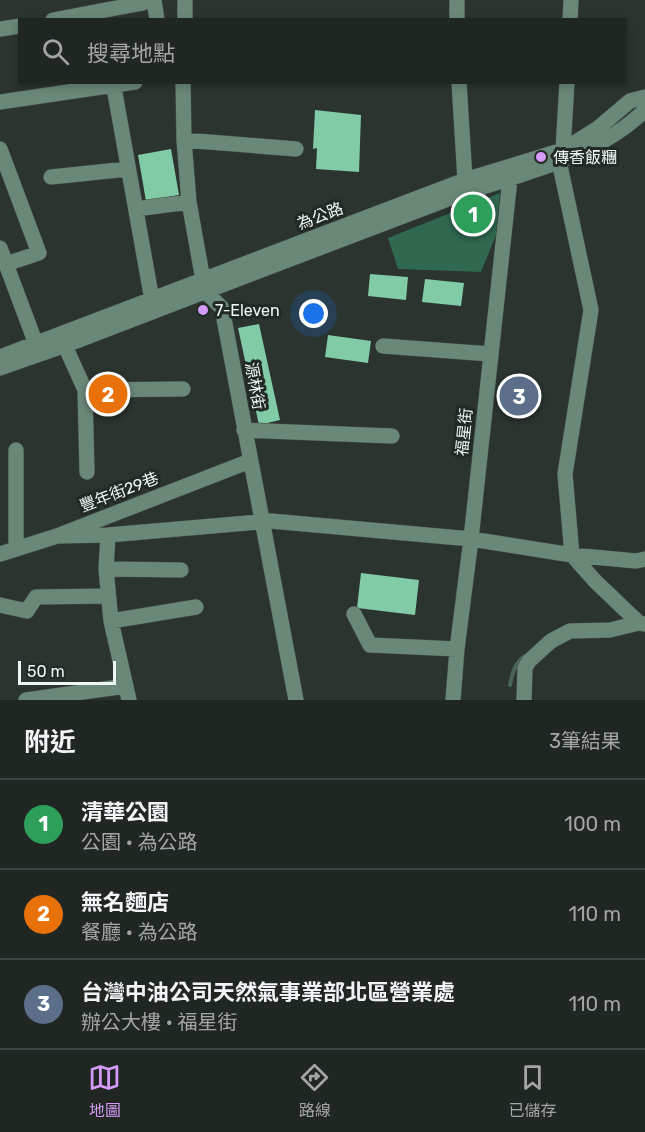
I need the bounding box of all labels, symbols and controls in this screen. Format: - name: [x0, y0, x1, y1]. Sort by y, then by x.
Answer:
- search box: [18, 18, 627, 84]
- icon: search: [39, 35, 72, 68]
- text: 搜尋地點: [87, 40, 175, 67]
- place label: 傳香飯糰: [553, 148, 617, 167]
- marker: 傳香飯糰: [534, 150, 548, 164]
- pin: 1: [454, 192, 492, 236]
- street label: 為公路: [294, 199, 346, 233]
- your location: [299, 299, 328, 328]
- place label: 7-Eleven: [215, 301, 280, 320]
- marker: 7-Eleven: [196, 303, 210, 317]
- street label: 源林街: [241, 361, 269, 411]
- pin: 2: [88, 372, 128, 416]
- pin: 3: [500, 374, 538, 418]
- street label: 福星街: [452, 407, 476, 457]
- street label: 豐年街29巷: [77, 468, 161, 516]
- scale bar: [18, 658, 116, 686]
- text: 50 m: [27, 662, 65, 681]
- text: 附近: [24, 727, 76, 758]
- text: 3筆結果: [549, 729, 621, 753]
- text: 清華公園: [81, 799, 169, 826]
- text: 1: [39, 812, 48, 836]
- text: 100 m: [564, 812, 621, 836]
- text: 公園 · 為公路: [81, 830, 197, 854]
- text: 無名麵店: [81, 889, 169, 916]
- text: 2: [37, 902, 50, 926]
- text: 110 m: [569, 902, 621, 926]
- text: 餐廳 · 為公路: [81, 920, 197, 944]
- text: 台灣中油公司天然氣事業部北區營業處: [81, 979, 455, 1006]
- text: 3: [37, 992, 50, 1016]
- text: 110 m: [569, 992, 621, 1016]
- text: 辦公大樓 · 福星街: [81, 1010, 237, 1034]
- tab: 地圖: [88, 1061, 121, 1121]
- tab: 路線: [298, 1061, 331, 1121]
- tab: 已儲存: [508, 1061, 556, 1121]

